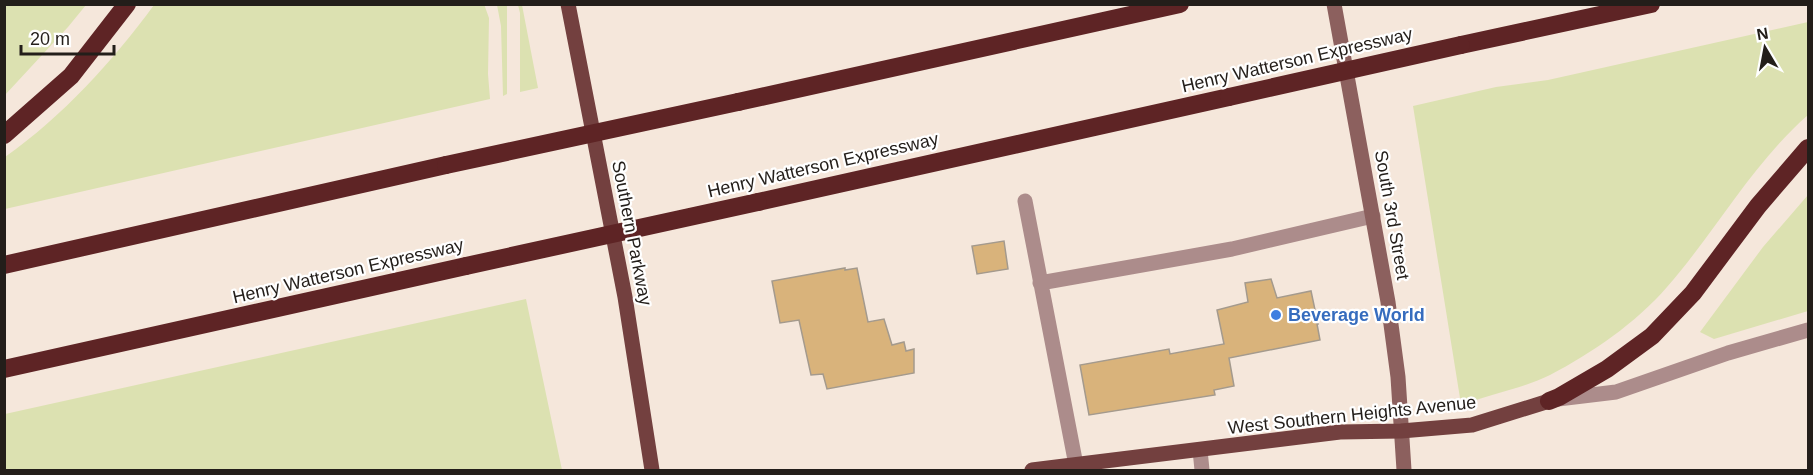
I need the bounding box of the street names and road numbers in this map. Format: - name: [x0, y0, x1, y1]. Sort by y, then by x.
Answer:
- street label: Henry Watterson Expressway: [1180, 24, 1414, 96]
- street label: Henry Watterson Expressway: [706, 129, 940, 201]
- street label: South 3rd Street: [1371, 149, 1413, 281]
- street label: Southern Parkway: [608, 159, 656, 307]
- street label: Henry Watterson Expressway: [231, 235, 465, 307]
- street label: West Southern Heights Avenue: [1227, 392, 1477, 438]

